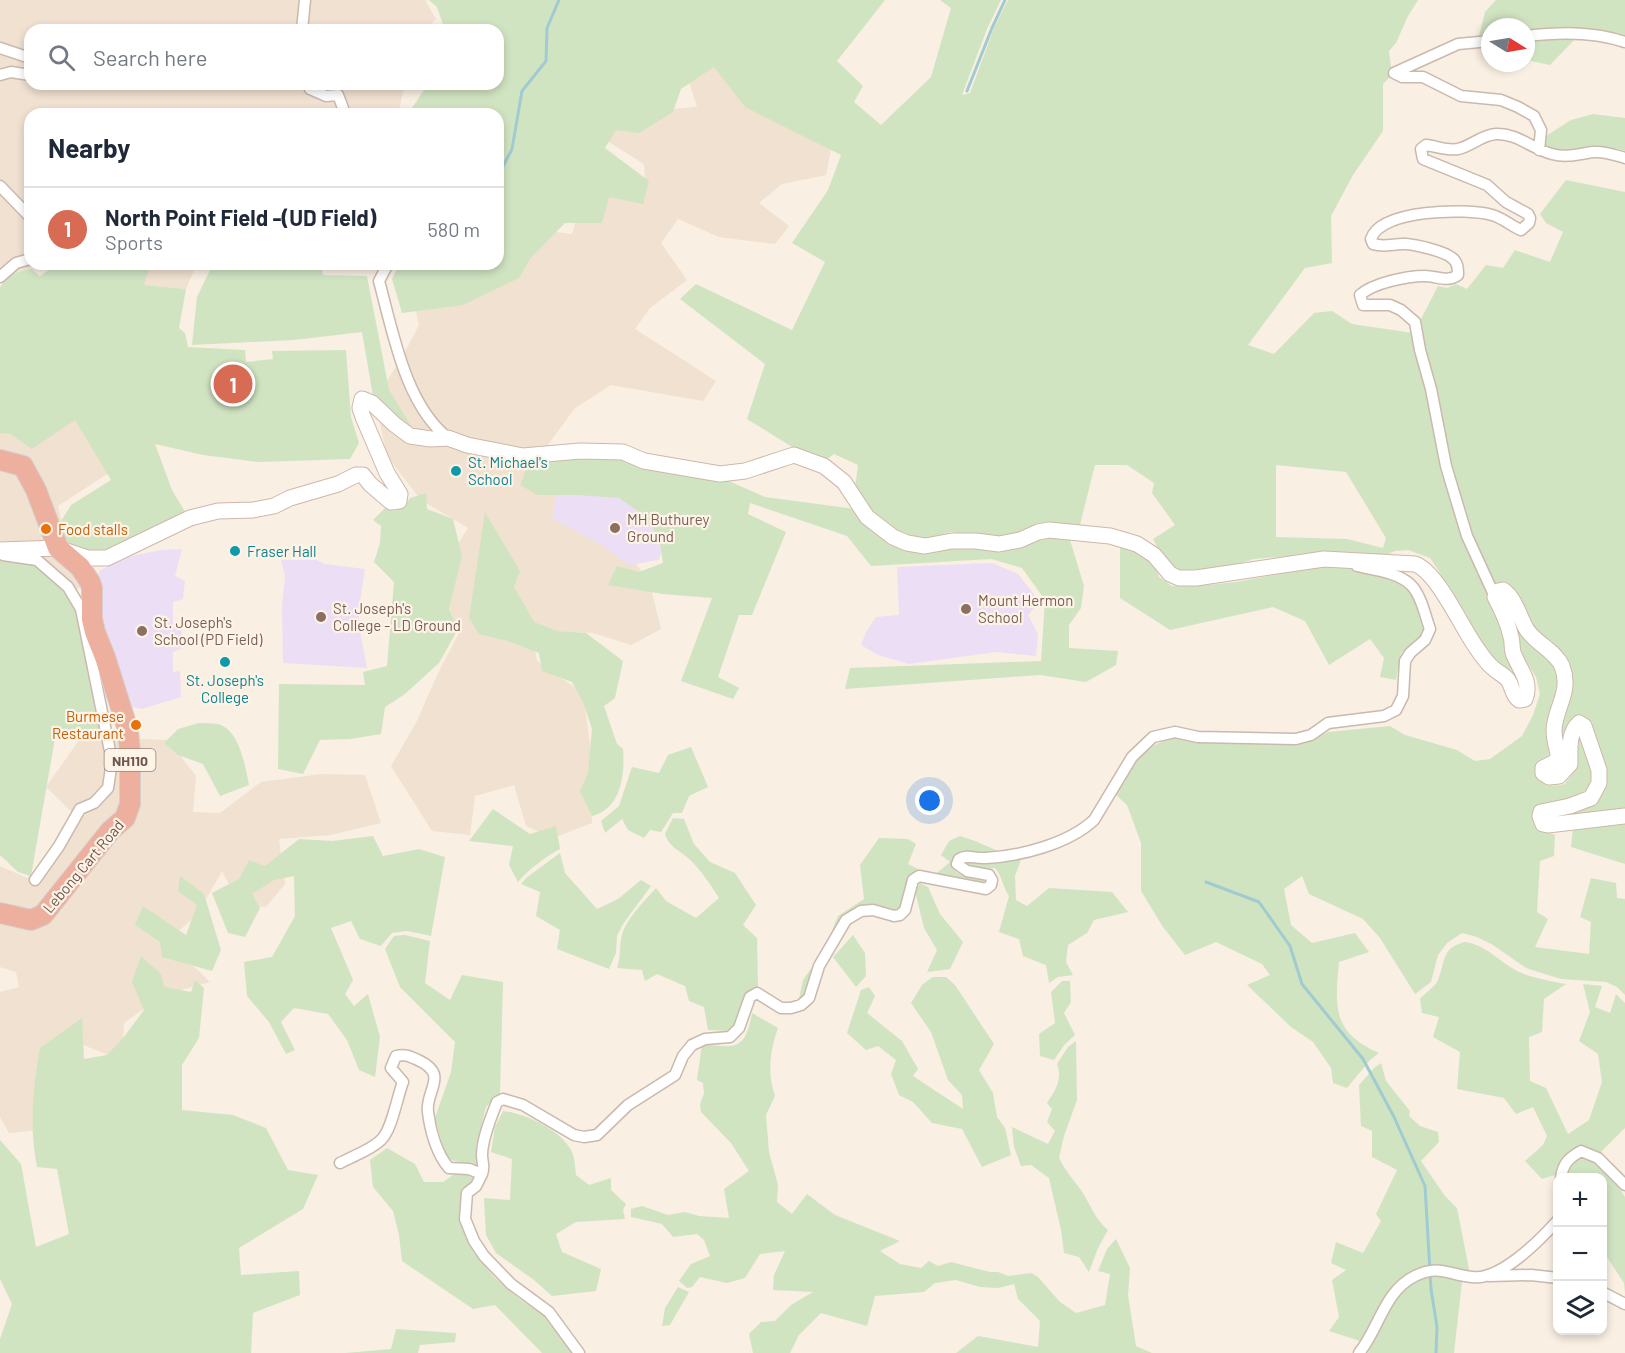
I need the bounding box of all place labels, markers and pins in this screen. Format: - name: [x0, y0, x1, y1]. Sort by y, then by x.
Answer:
- pin: 1: [214, 362, 252, 406]
- place label: St. Michael's School: [468, 453, 548, 488]
- marker: St. Michael's School: [449, 464, 463, 478]
- place label: MH Buthurey Ground: [627, 510, 710, 545]
- place label: Food stalls: [58, 520, 128, 538]
- marker: MH Buthurey Ground: [608, 521, 622, 535]
- marker: Food stalls: [39, 522, 53, 536]
- place label: Fraser Hall: [247, 542, 316, 560]
- marker: Fraser Hall: [228, 544, 242, 558]
- place label: Mount Hermon School: [978, 591, 1073, 626]
- place label: St. Joseph's College - LD Ground: [333, 599, 461, 634]
- marker: Mount Hermon School: [959, 602, 973, 616]
- marker: St. Joseph's College - LD Ground: [314, 610, 328, 624]
- place label: St. Joseph's School (PD Field): [154, 613, 262, 648]
- marker: St. Joseph's School (PD Field): [135, 624, 149, 638]
- marker: St. Joseph's College: [218, 655, 232, 669]
- place label: St. Joseph's College: [186, 671, 264, 706]
- place label: Burmese Restaurant: [52, 707, 124, 742]
- marker: Burmese Restaurant: [129, 718, 143, 732]

